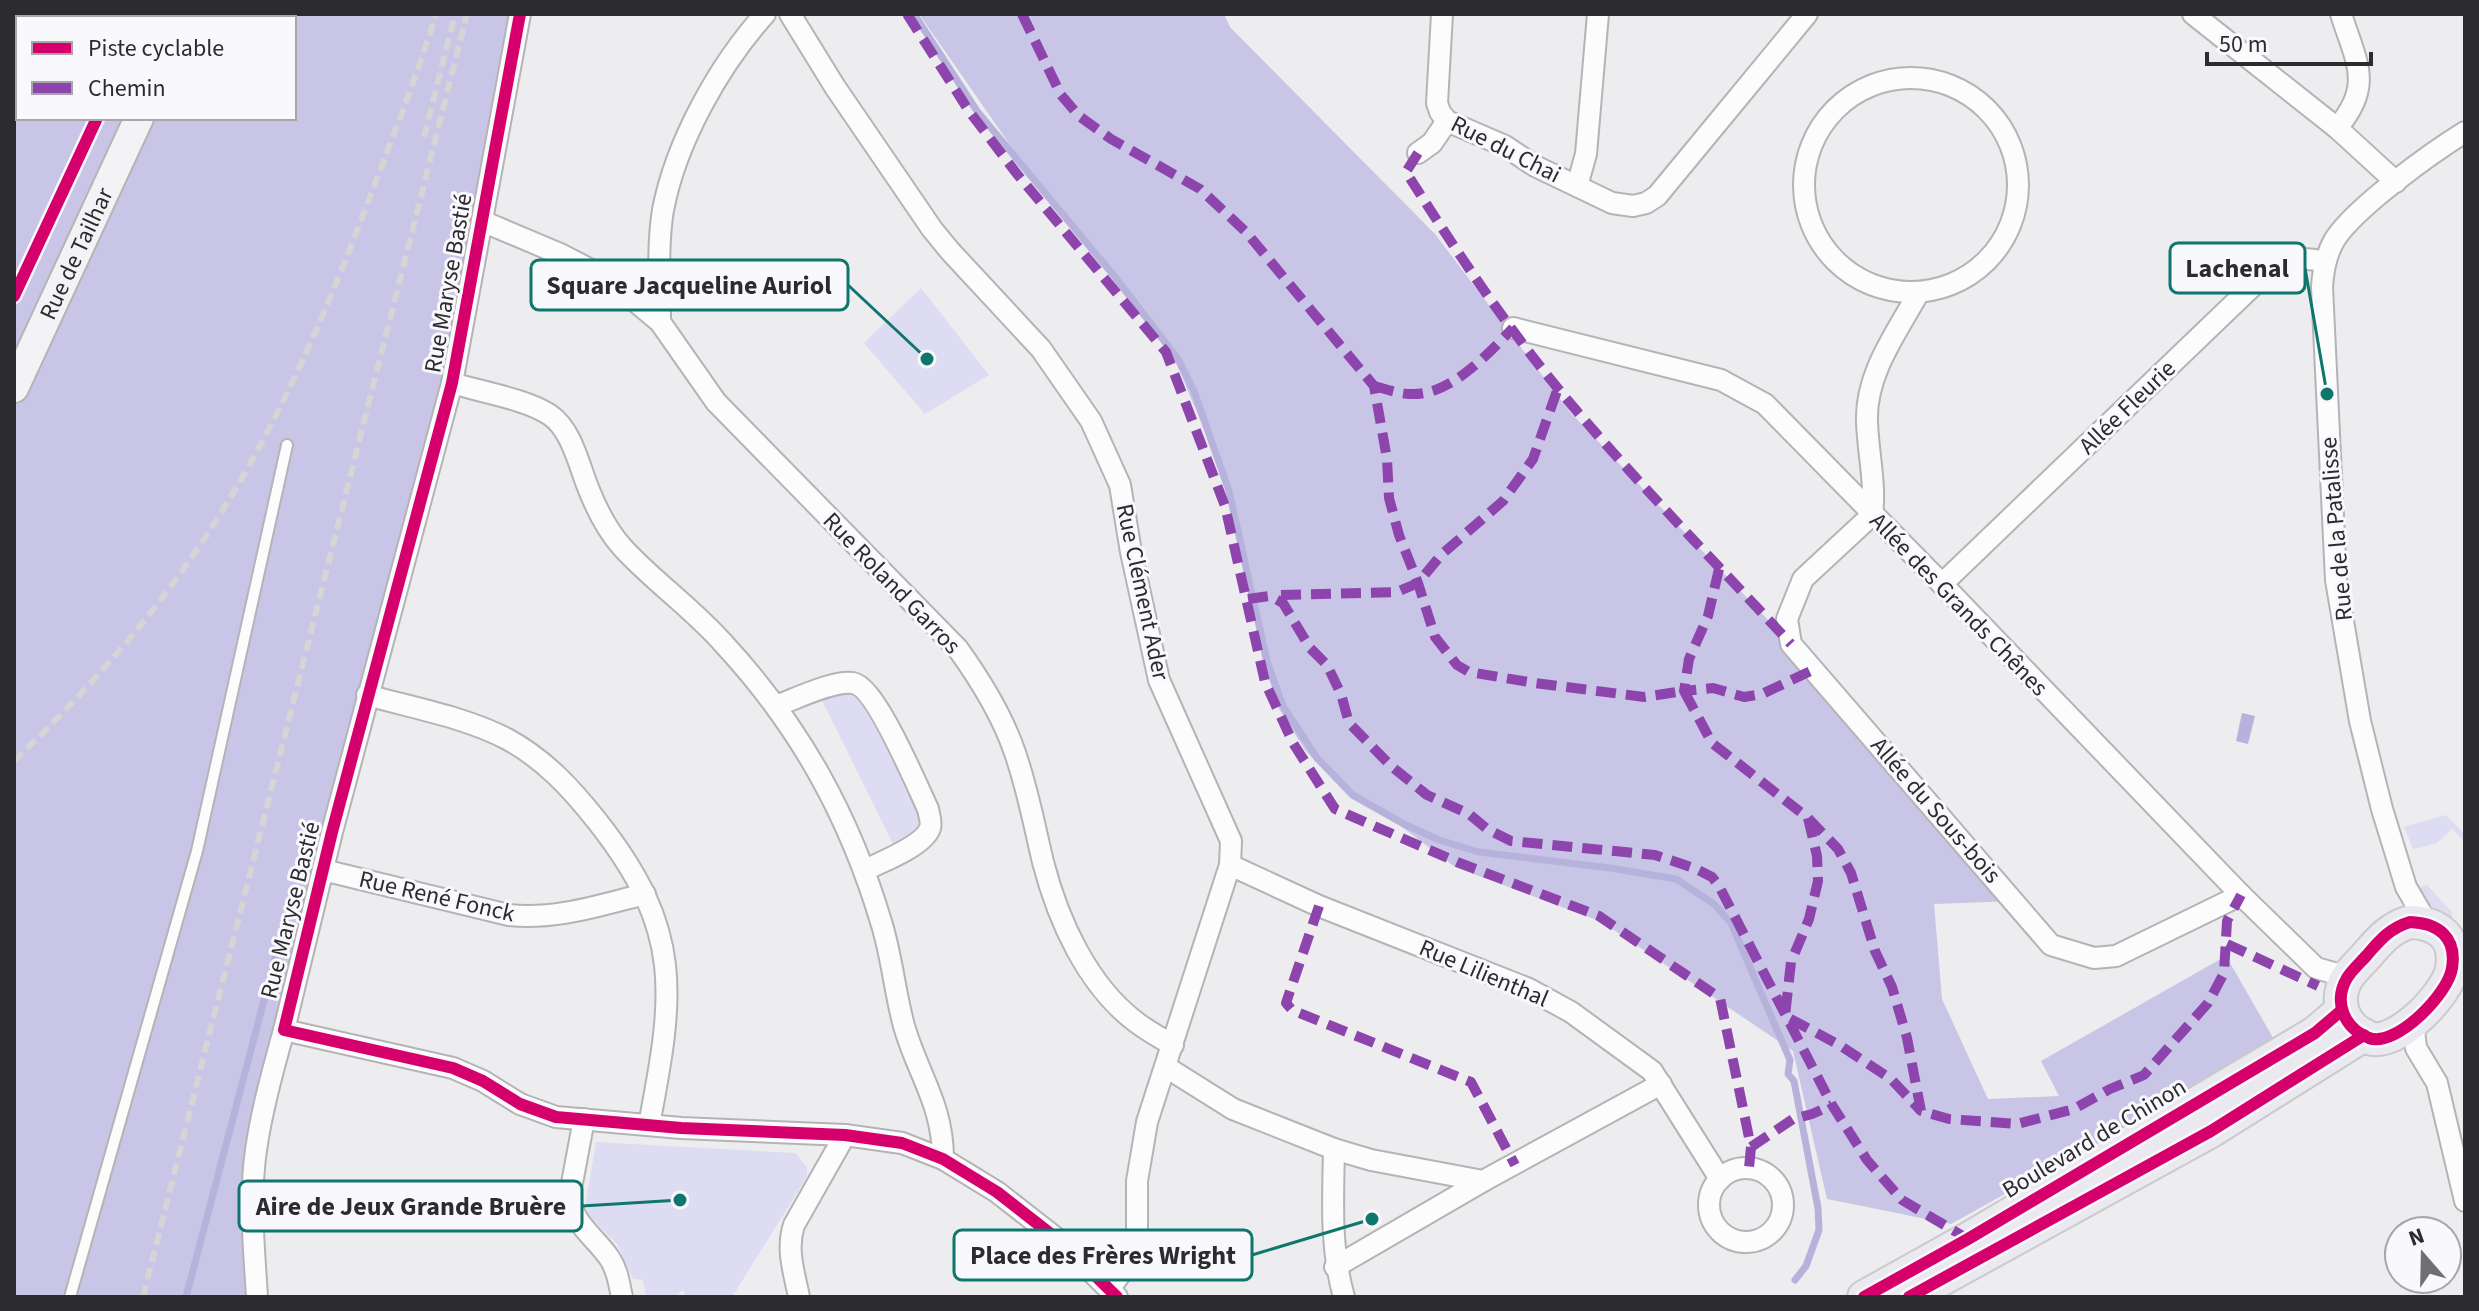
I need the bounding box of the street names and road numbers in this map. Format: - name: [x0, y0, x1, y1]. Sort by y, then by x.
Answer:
- street label: Rue du Chai: [1445, 107, 1567, 192]
- street label: Rue de Tailhar: [31, 181, 123, 326]
- street label: Rue Maryse Bastié: [415, 191, 481, 376]
- street label: Allée Fleurie: [2071, 352, 2184, 463]
- street label: Rue de la Patalisse: [2311, 436, 2362, 622]
- street label: Rue Clément Ader: [1107, 501, 1178, 684]
- street label: Rue Roland Garros: [815, 504, 969, 662]
- street label: Allée des Grands Chênes: [1861, 505, 2056, 704]
- street label: Allée du Sous-bois: [1862, 729, 2009, 891]
- street label: Rue Maryse Bastié: [252, 818, 329, 1002]
- street label: Rue René Fonck: [355, 862, 518, 931]
- street label: Rue Lilienthal: [1414, 931, 1554, 1016]
- street label: Boulevard de Chinon: [1996, 1070, 2193, 1207]

